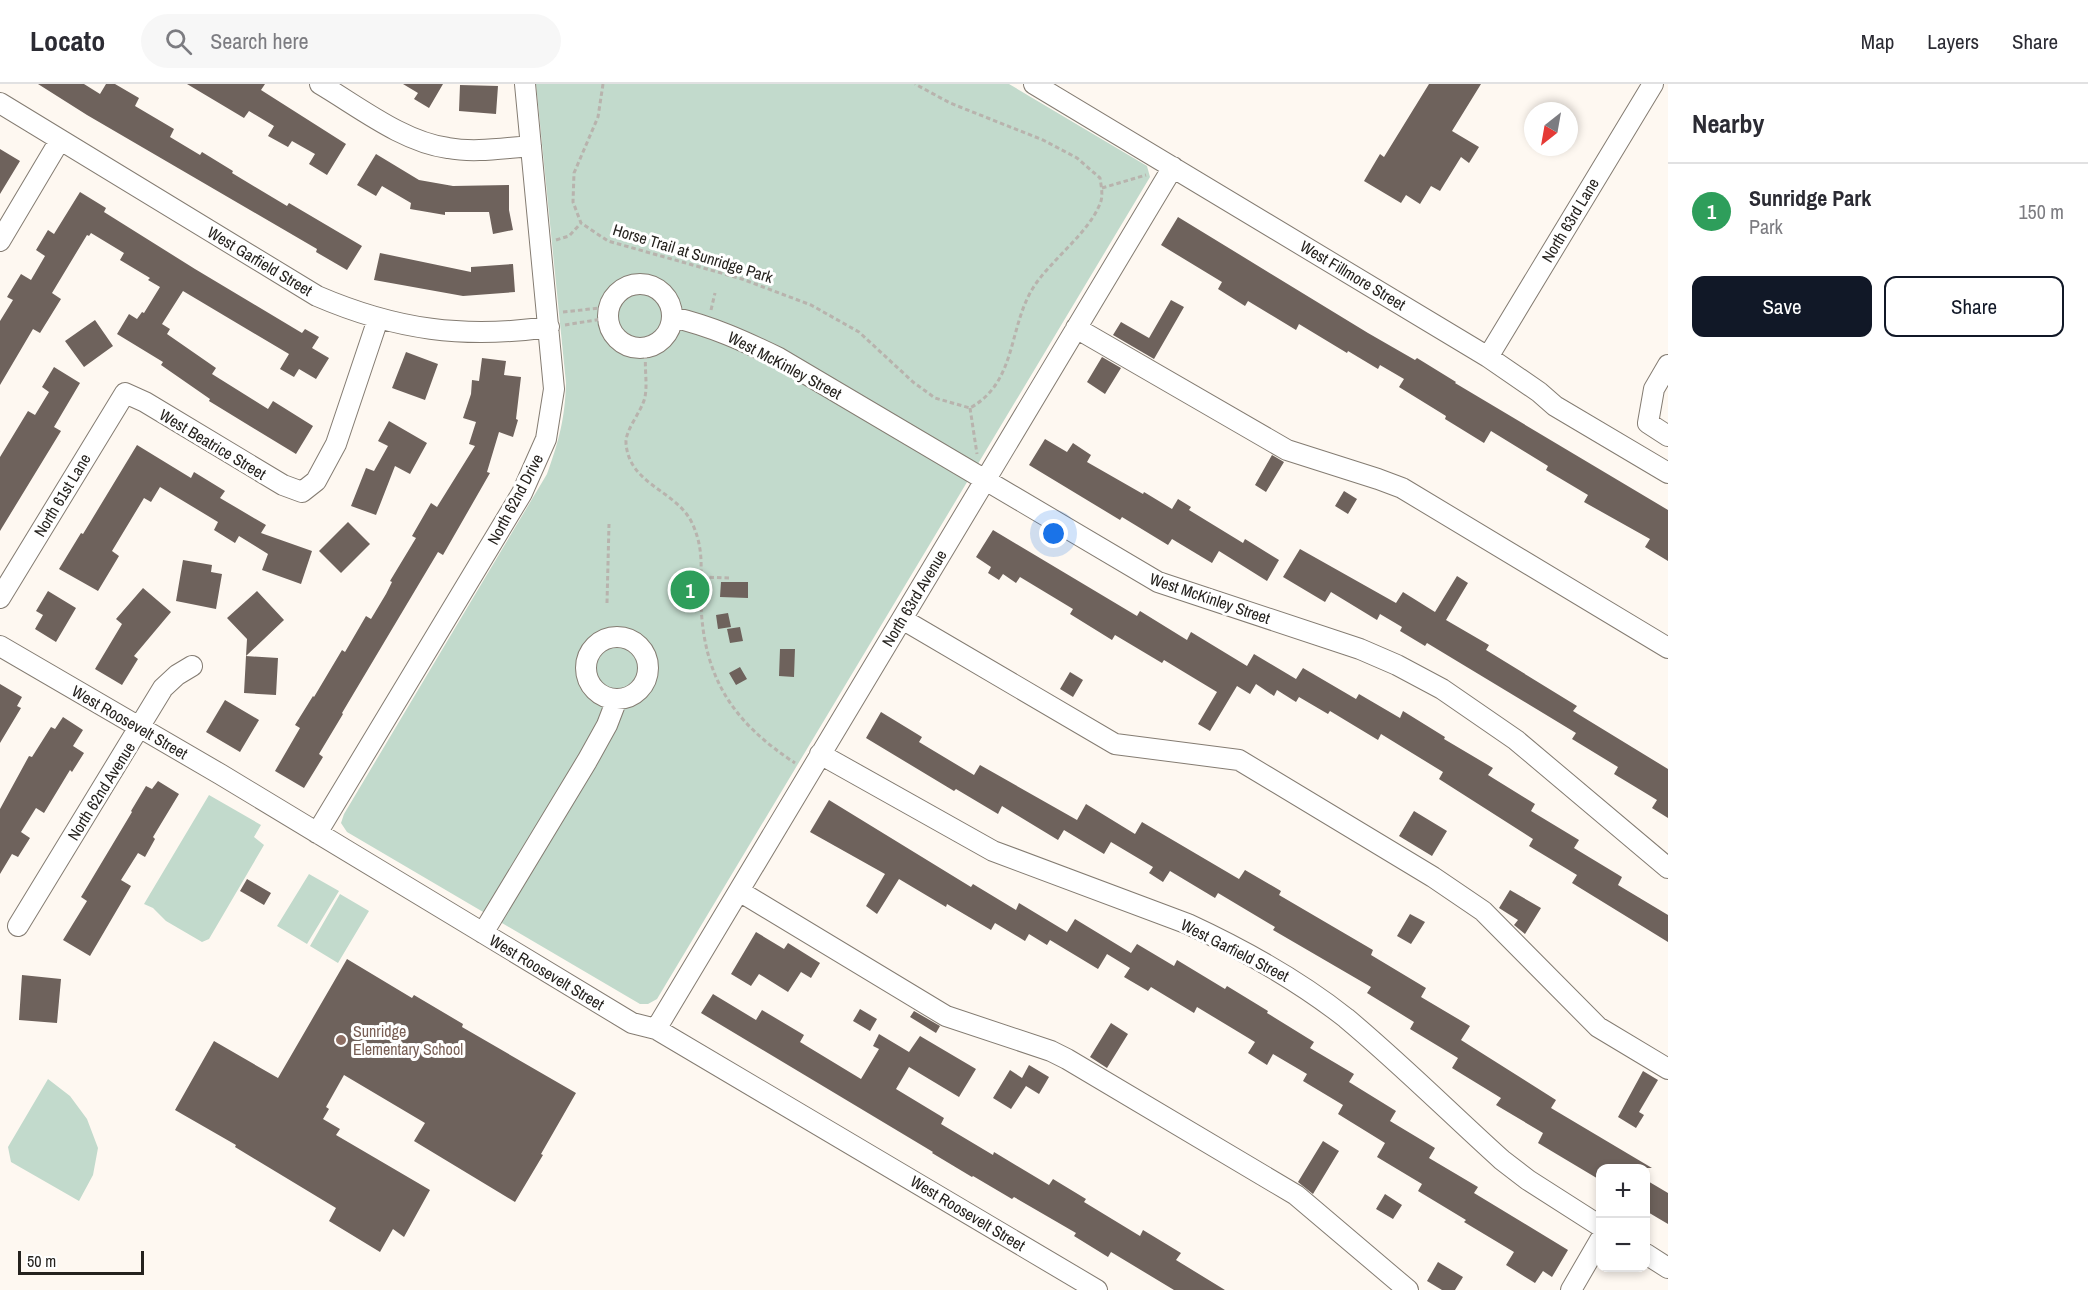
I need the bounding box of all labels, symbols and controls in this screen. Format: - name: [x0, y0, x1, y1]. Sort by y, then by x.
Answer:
- search box: [141, 14, 561, 68]
- text: Locato: [30, 22, 105, 60]
- icon: search: [162, 25, 195, 58]
- text: Search here: [210, 26, 309, 56]
- text: Map: [1861, 27, 1894, 56]
- text: Layers: [1927, 27, 1979, 56]
- text: Share: [2012, 27, 2058, 56]
- north arrow: [1524, 102, 1578, 156]
- text: Nearby: [1692, 106, 1764, 141]
- street label: North 63rd Lane: [1536, 174, 1604, 266]
- text: Sunridge Park: [1749, 183, 1871, 213]
- text: 1: [1707, 198, 1716, 225]
- text: 150 m: [2018, 198, 2064, 225]
- text: Park: [1749, 213, 1783, 240]
- street label: Horse Trail at Sunridge Park: [610, 218, 776, 288]
- street label: West Garfield Street: [203, 221, 317, 301]
- street label: West Fillmore Street: [1296, 235, 1410, 315]
- button: Save: [1692, 276, 1872, 337]
- button: Share: [1884, 276, 2064, 337]
- street label: West McKinley Street: [724, 326, 846, 404]
- street label: West Beatrice Street: [156, 403, 271, 485]
- street label: North 61st Lane: [29, 449, 95, 541]
- street label: North 62nd Drive: [482, 450, 548, 548]
- your location: [1039, 519, 1068, 548]
- street label: North 63rd Avenue: [876, 546, 952, 650]
- street label: West McKinley Street: [1147, 567, 1273, 629]
- pin: 1: [670, 568, 710, 612]
- street label: West Roosevelt Street: [68, 680, 192, 764]
- street label: North 62nd Avenue: [62, 738, 140, 844]
- street label: West Garfield Street: [1177, 913, 1293, 987]
- street label: West Roosevelt Street: [485, 929, 609, 1015]
- place label: Sunridge Elementary School: [353, 1020, 463, 1060]
- marker: Sunridge Elementary School: [334, 1033, 348, 1047]
- map controls: [1596, 1164, 1650, 1272]
- button: +: [1596, 1164, 1650, 1218]
- street label: West Roosevelt Street: [906, 1170, 1030, 1256]
- button: −: [1596, 1218, 1650, 1272]
- scale bar: [18, 1248, 144, 1276]
- text: 50 m: [27, 1250, 56, 1272]

